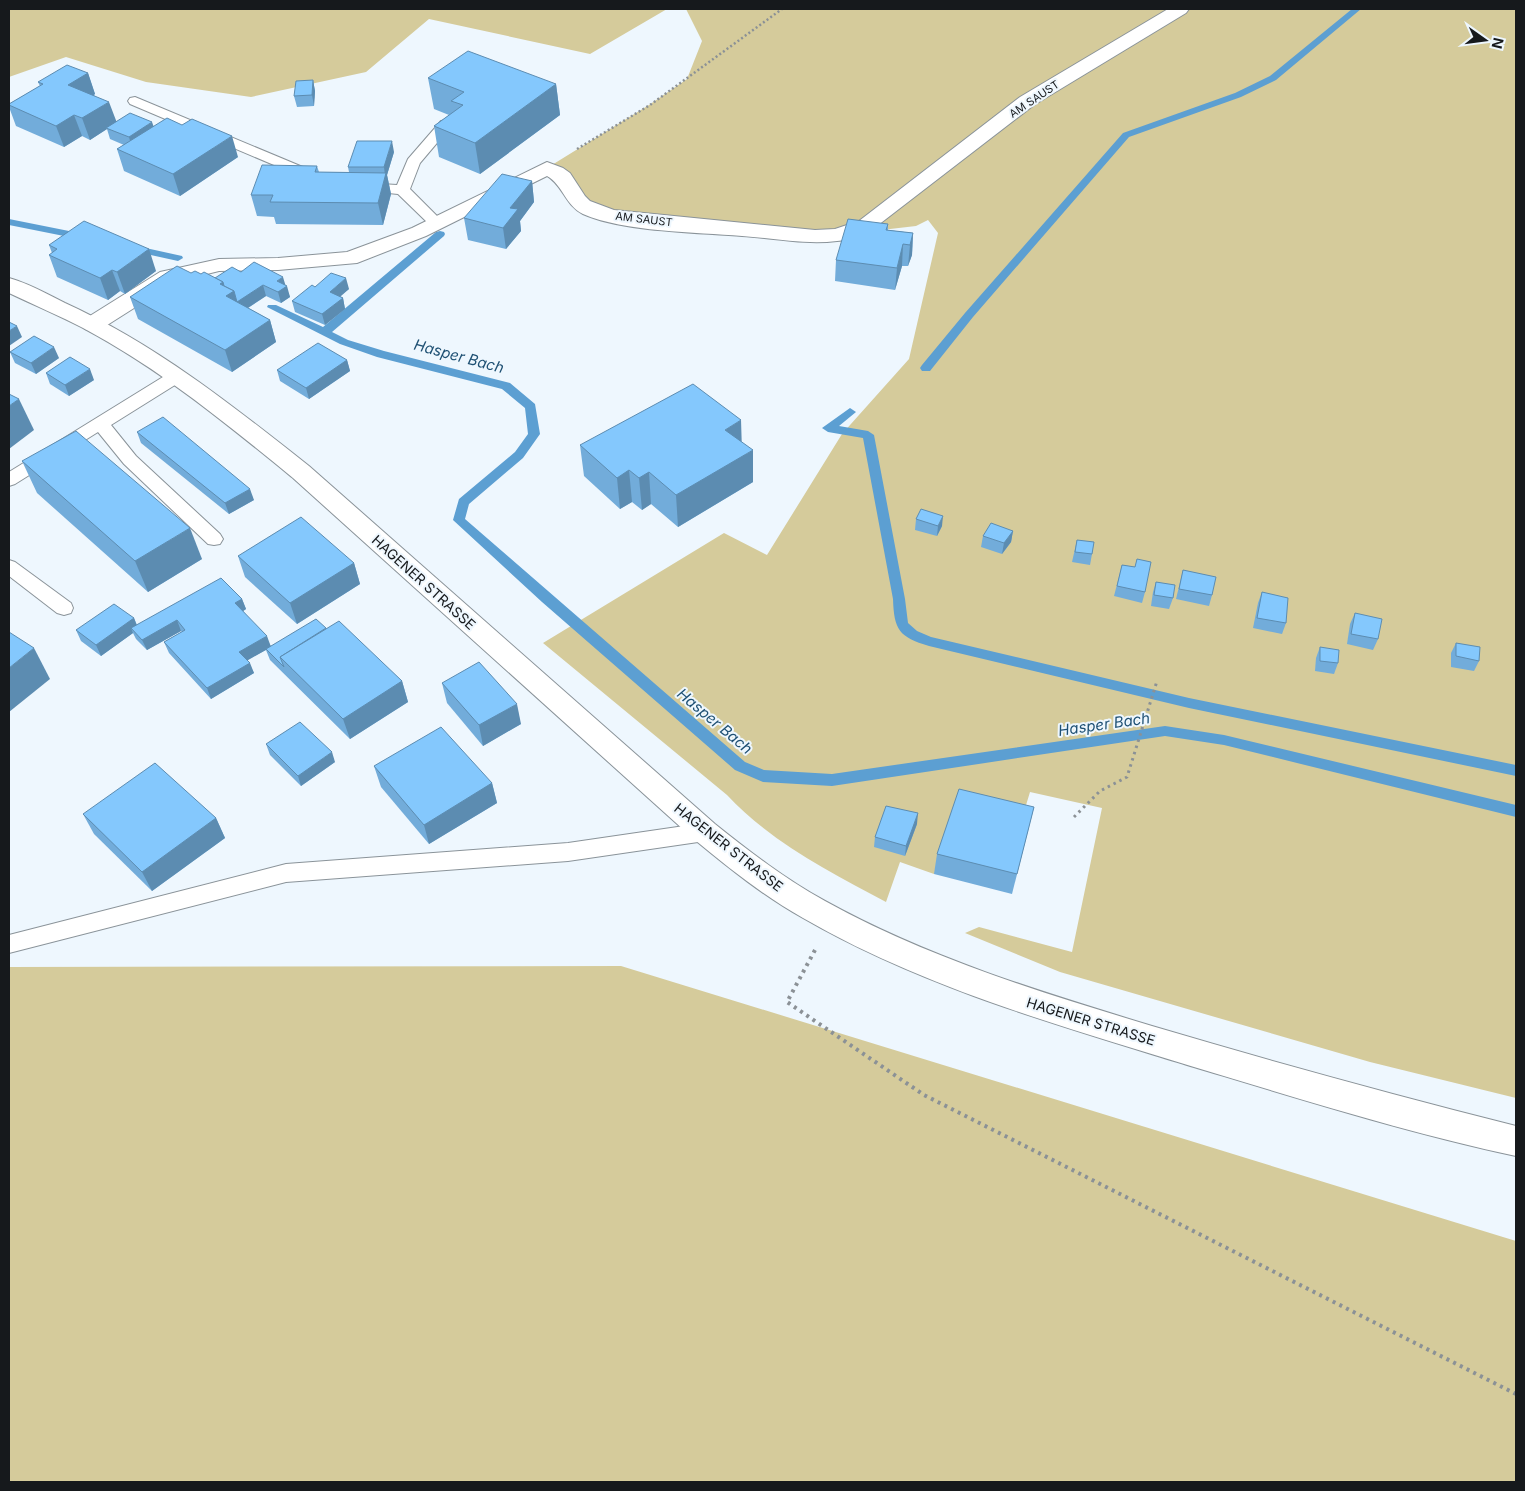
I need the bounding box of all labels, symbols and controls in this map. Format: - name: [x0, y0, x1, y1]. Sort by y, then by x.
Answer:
- north arrow: [1460, 15, 1510, 65]
- text: N: [1489, 36, 1508, 50]
- street label: AM SAUST: [1006, 77, 1062, 121]
- street label: AM SAUST: [615, 209, 673, 229]
- water label: Hasper Bach: [412, 335, 506, 377]
- street label: HAGENER STRASSE: [369, 531, 479, 633]
- water label: Hasper Bach: [673, 684, 757, 758]
- water label: Hasper Bach: [1057, 708, 1151, 740]
- street label: HAGENER STRASSE: [671, 799, 787, 895]
- street label: HAGENER STRASSE: [1025, 993, 1157, 1049]

